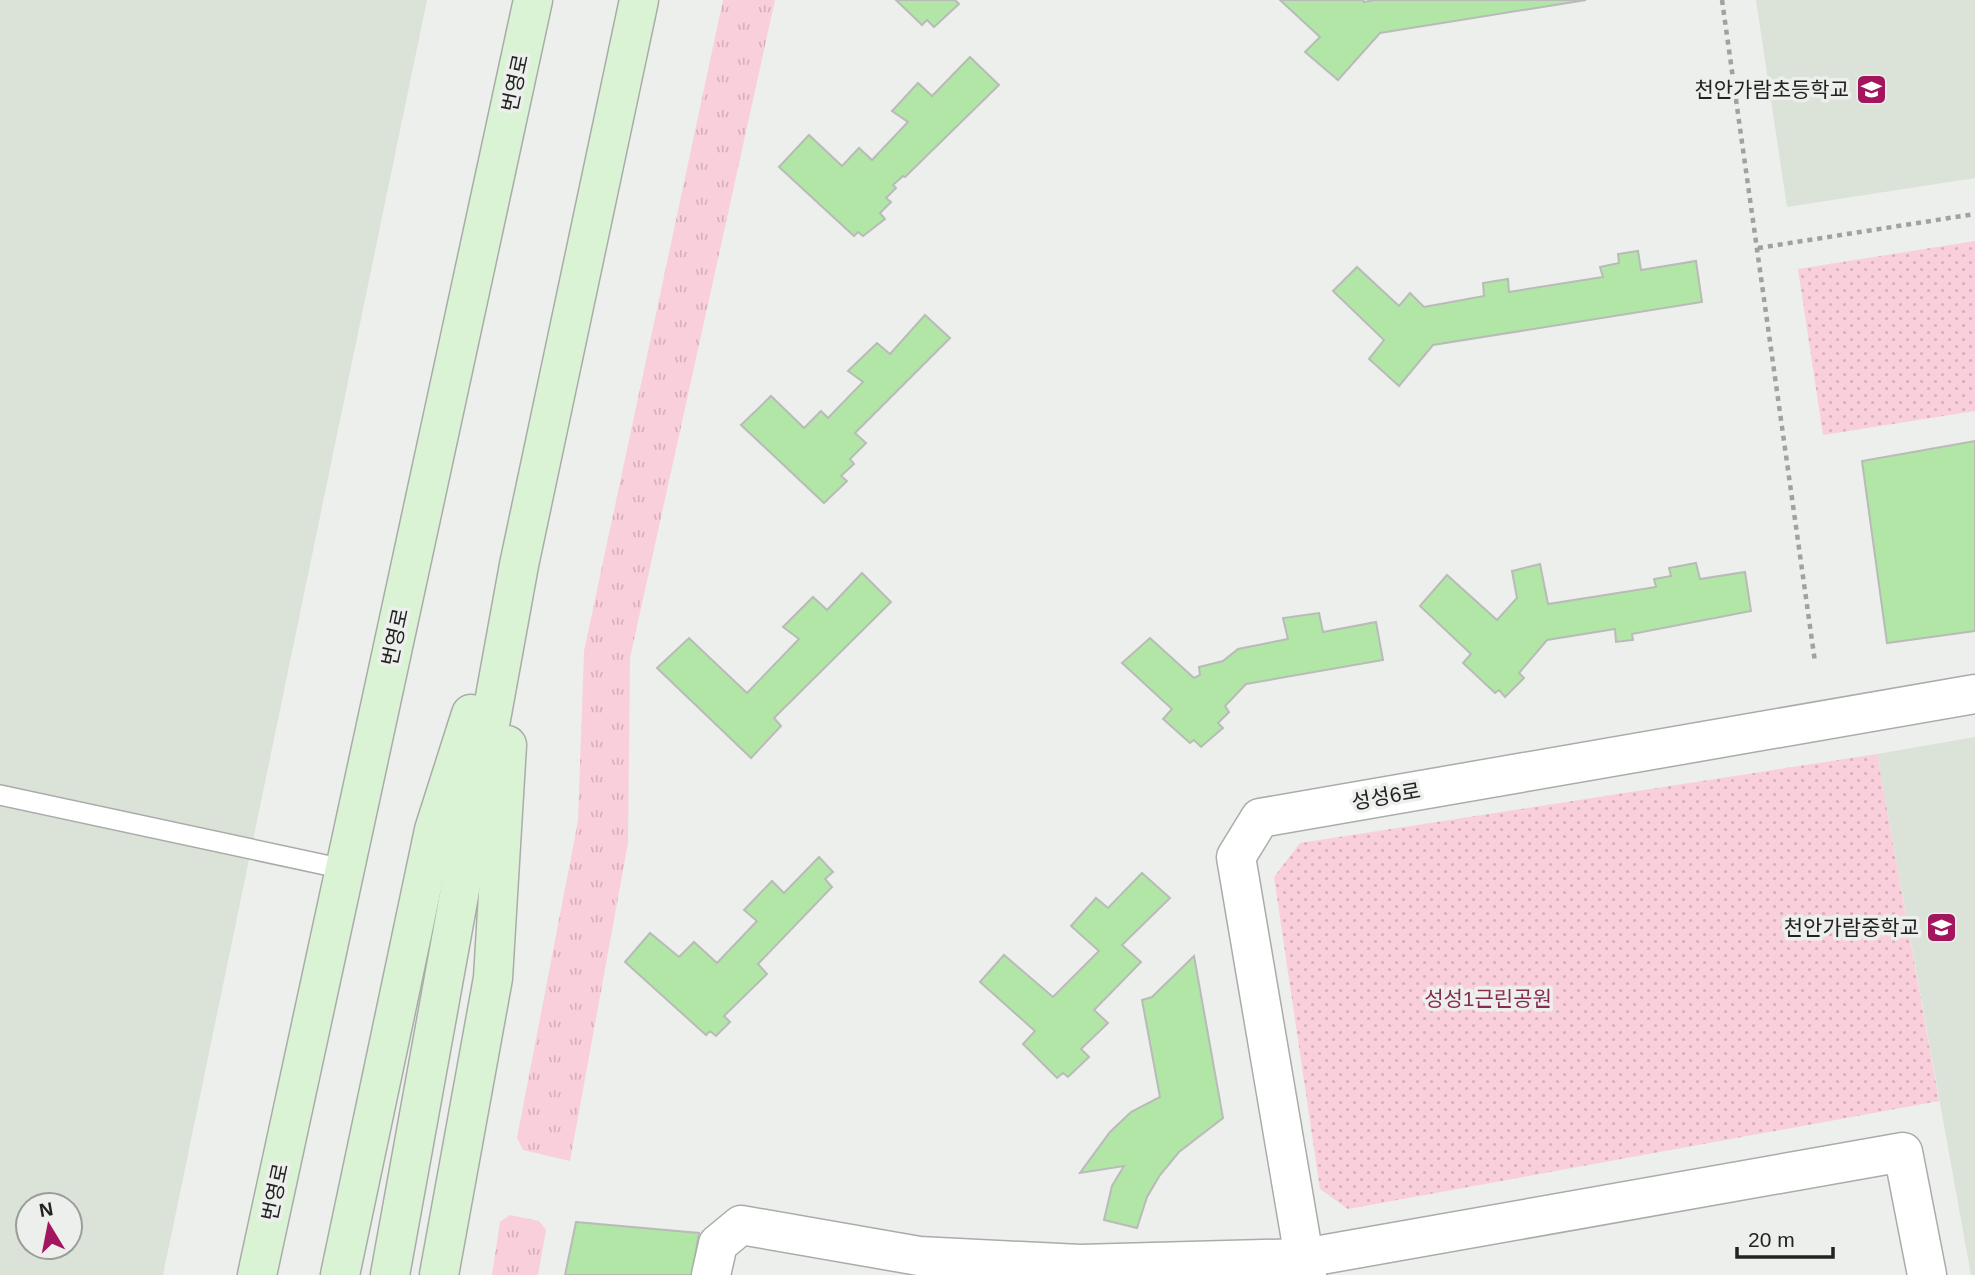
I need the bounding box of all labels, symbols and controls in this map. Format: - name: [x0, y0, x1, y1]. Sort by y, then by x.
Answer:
- street label: 번영로: [498, 52, 532, 114]
- school or university icon: 천안가람초등학교: [1855, 72, 1889, 106]
- place label: 천안가람초등학교: [1694, 78, 1849, 101]
- street label: 번영로: [378, 606, 412, 668]
- street label: 성성6로: [1350, 779, 1422, 813]
- school or university icon: 천안가람중학교: [1925, 910, 1959, 944]
- place label: 천안가람중학교: [1784, 916, 1919, 939]
- park label: 성성1근린공원: [1424, 987, 1552, 1010]
- street label: 번영로: [258, 1161, 292, 1223]
- north arrow: [14, 1191, 84, 1261]
- text: N: [38, 1198, 55, 1221]
- scale bar: [1737, 1216, 1833, 1260]
- text: 20 m: [1748, 1228, 1795, 1251]

